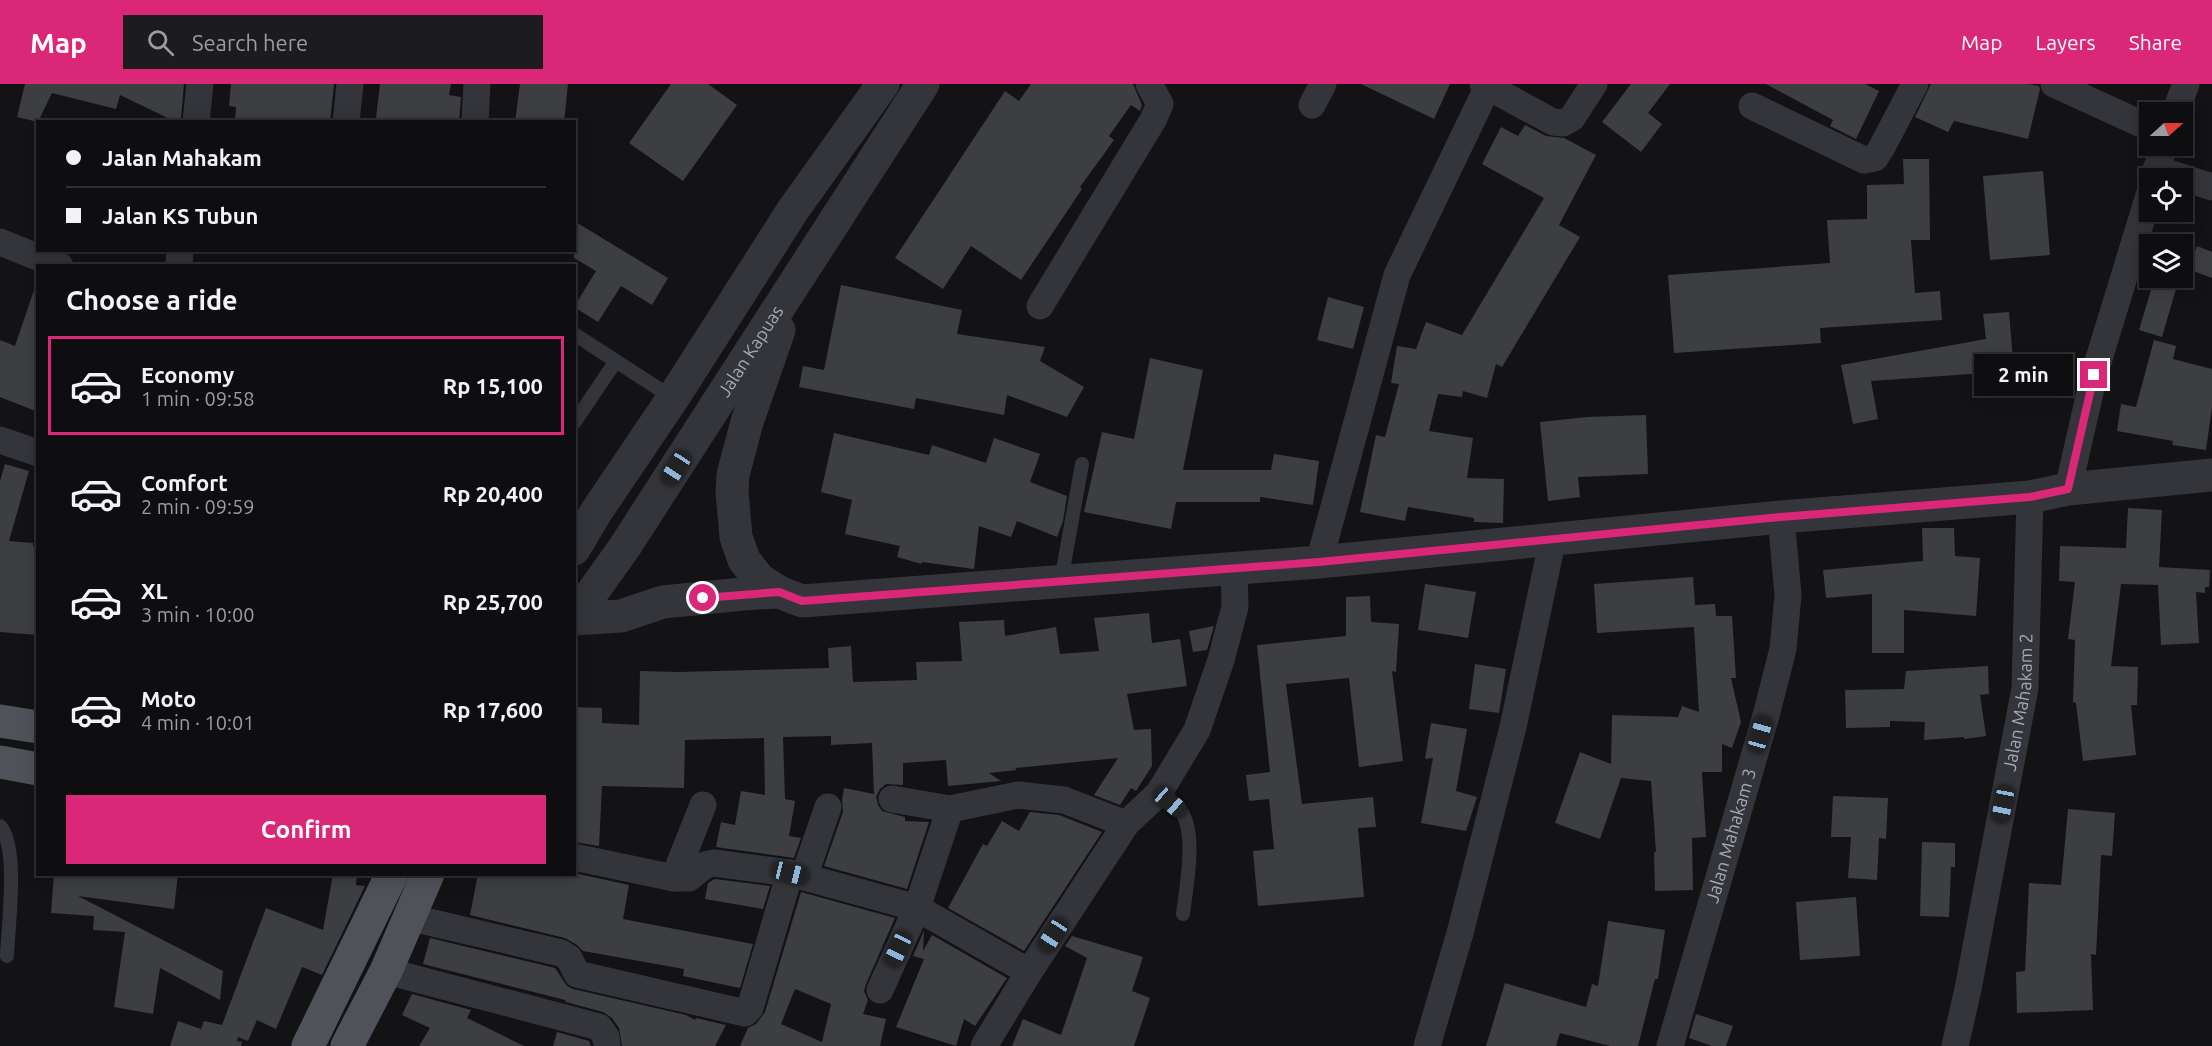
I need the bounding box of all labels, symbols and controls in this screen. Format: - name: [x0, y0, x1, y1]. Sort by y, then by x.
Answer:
- search box: [123, 15, 543, 69]
- icon: search: [144, 26, 177, 59]
- text: Map: [30, 27, 87, 58]
- text: Search here: [192, 30, 308, 55]
- text: Map: [1961, 30, 2002, 54]
- text: Layers: [2035, 30, 2096, 54]
- text: Share: [2129, 30, 2182, 54]
- north arrow: [2139, 102, 2193, 156]
- map controls: [2139, 102, 2193, 288]
- text: Jalan Mahakam: [102, 145, 262, 170]
- button: locate: [2139, 168, 2193, 222]
- text: Jalan KS Tubun: [102, 203, 258, 228]
- button: layers: [2139, 234, 2193, 288]
- text: Choose a ride: [66, 285, 238, 315]
- street label: Jalan Kapuas: [713, 301, 787, 400]
- callout: 2 min: [1974, 354, 2073, 396]
- icon: car: [69, 359, 123, 413]
- route end: [2080, 361, 2107, 388]
- text: Economy: [141, 362, 234, 387]
- text: 2 min: [1998, 363, 2049, 386]
- text: Rp 15,100: [443, 373, 543, 398]
- text: 1 min · 09:58: [141, 387, 255, 410]
- car: [659, 448, 693, 488]
- icon: car: [69, 467, 123, 521]
- text: Comfort: [141, 470, 228, 495]
- text: Rp 20,400: [443, 481, 543, 506]
- text: 2 min · 09:59: [141, 495, 255, 518]
- icon: car: [69, 575, 123, 629]
- text: XL: [141, 578, 168, 603]
- route start: [689, 584, 716, 611]
- text: Rp 25,700: [443, 589, 543, 614]
- text: 3 min · 10:00: [141, 603, 255, 626]
- street label: Jalan Mahakam 2: [1998, 633, 2035, 773]
- icon: car: [69, 683, 123, 737]
- text: Moto: [141, 686, 196, 711]
- text: Rp 17,600: [443, 697, 543, 722]
- text: 4 min · 10:01: [141, 711, 255, 734]
- car: [1746, 714, 1774, 754]
- street label: Jalan Mahakam 3: [1701, 766, 1759, 905]
- car: [1151, 783, 1189, 821]
- car: [1991, 785, 2015, 823]
- button: Confirm: [66, 795, 546, 864]
- car: [770, 860, 810, 886]
- car: [1036, 915, 1070, 955]
- car: [882, 929, 914, 969]

